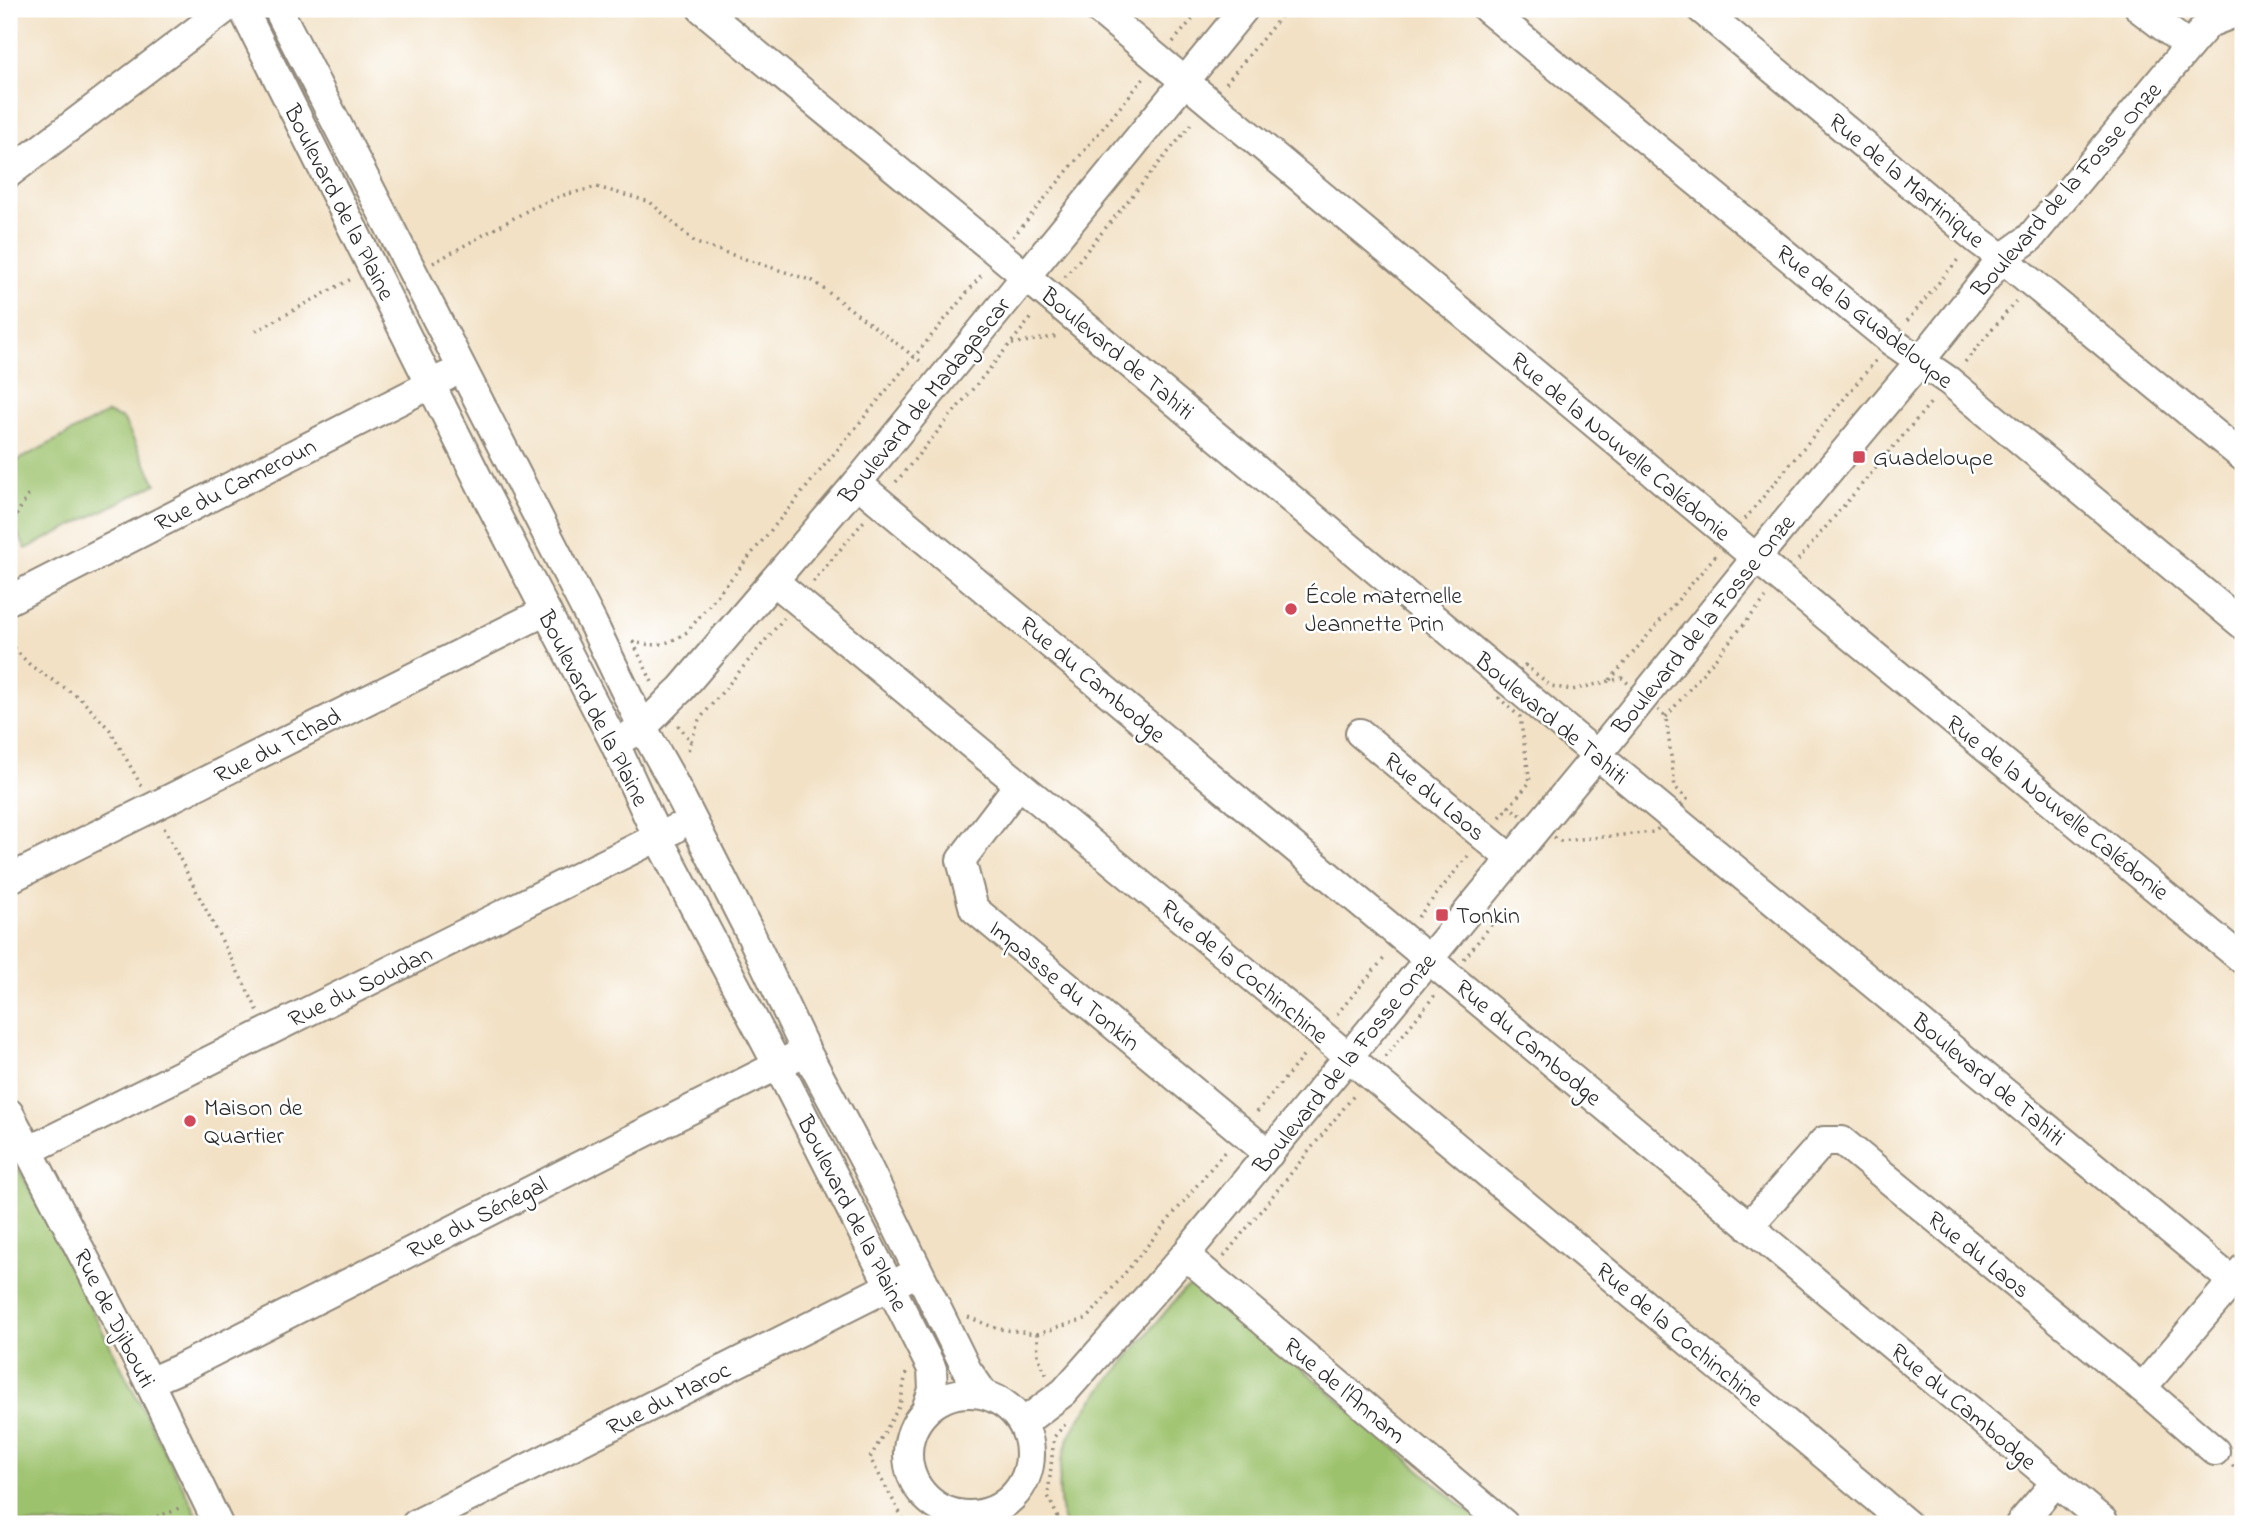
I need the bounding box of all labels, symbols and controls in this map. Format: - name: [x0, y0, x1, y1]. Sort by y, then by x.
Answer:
- street label: Boulevard de la Fosse Onze: [1964, 75, 2171, 307]
- street label: Boulevard de la Plaine: [273, 98, 402, 307]
- street label: Rue de la Martinique: [1820, 106, 1991, 258]
- street label: Rue de la Guadeloupe: [1767, 237, 1960, 399]
- street label: Boulevard de Tahiti: [1031, 279, 1201, 430]
- street label: Boulevard de Madagascar: [831, 290, 1021, 513]
- street label: Rue de la Nouvelle Calédonie: [1501, 345, 1738, 551]
- street label: Rue du Cameroun: [149, 430, 323, 542]
- place label: Guadeloupe: [1873, 442, 1993, 477]
- marker: Guadeloupe: [1851, 449, 1867, 465]
- street label: Boulevard de la Fosse Onze: [1604, 508, 1805, 744]
- place label: École maternelle Jeannette Prin: [1305, 580, 1462, 643]
- marker: École maternelle Jeannette Prin: [1283, 601, 1299, 617]
- street label: Boulevard de la Plaine: [527, 604, 656, 813]
- street label: Rue du Cambodge: [1011, 609, 1172, 753]
- street label: Boulevard de Tahiti: [1465, 644, 1635, 795]
- street label: Rue du Tchad: [209, 700, 348, 794]
- street label: Rue de la Nouvelle Calédonie: [1937, 708, 2176, 910]
- street label: Rue du Laos: [1375, 745, 1492, 851]
- street label: Rue de la Cochinchine: [1152, 892, 1335, 1054]
- place label: Tonkin: [1456, 900, 1520, 935]
- marker: Tonkin: [1434, 907, 1450, 923]
- street label: Impasse du Tonkin: [980, 913, 1147, 1061]
- street label: Rue du Soudan: [283, 938, 439, 1038]
- street label: Boulevard de la Fosse Onze: [1245, 947, 1446, 1183]
- street label: Rue du Cambodge: [1447, 972, 1608, 1116]
- street label: Boulevard de Tahiti: [1902, 1005, 2072, 1156]
- place label: Maison de Quartier: [204, 1092, 303, 1155]
- street label: Boulevard de la Plaine: [786, 1109, 915, 1318]
- marker: Maison de Quartier: [182, 1113, 198, 1129]
- street label: Rue du Sénégal: [402, 1169, 554, 1270]
- street label: Rue du Laos: [1918, 1204, 2036, 1308]
- street label: Rue de Djibouti: [63, 1244, 163, 1395]
- street label: Rue de la Cochinchine: [1587, 1255, 1770, 1417]
- street label: Rue de l'Annam: [1275, 1330, 1412, 1454]
- street label: Rue du Cambodge: [1882, 1336, 2043, 1480]
- street label: Rue du Maroc: [601, 1354, 737, 1446]

